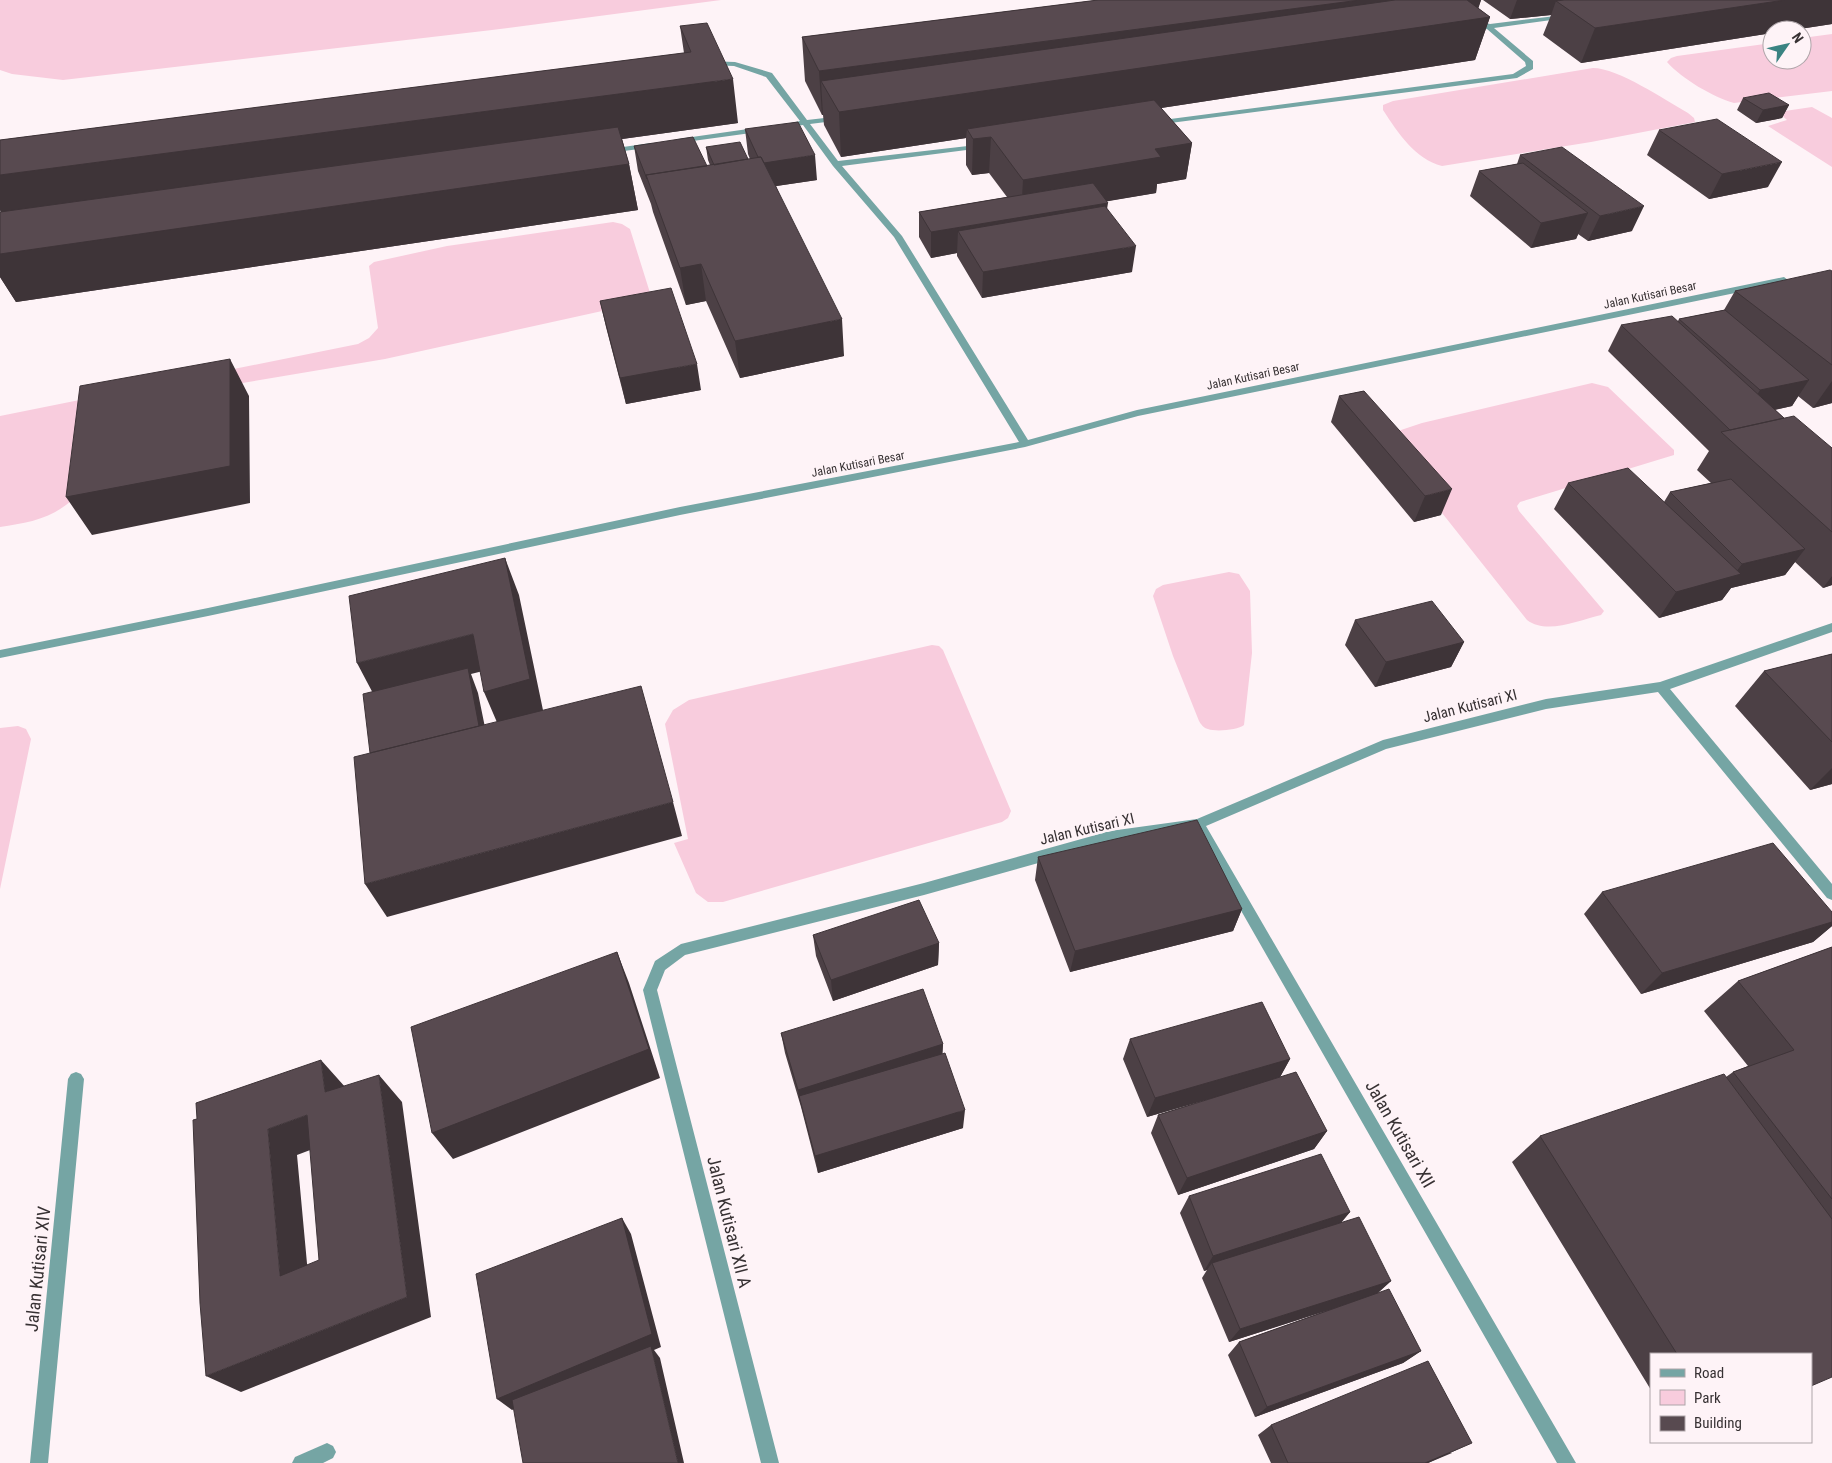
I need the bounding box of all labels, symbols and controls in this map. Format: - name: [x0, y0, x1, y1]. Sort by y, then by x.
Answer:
- north arrow: [1762, 20, 1812, 70]
- text: N: [1789, 30, 1807, 46]
- street label: Jalan Kutisari Besar: [1602, 278, 1698, 312]
- street label: Jalan Kutisari Besar: [1205, 359, 1301, 393]
- street label: Jalan Kutisari Besar: [810, 448, 906, 480]
- street label: Jalan Kutisari XI: [1421, 686, 1519, 726]
- street label: Jalan Kutisari XI: [1038, 809, 1136, 849]
- street label: Jalan Kutisari XII: [1361, 1076, 1440, 1191]
- street label: Jalan Kutisari XII A: [703, 1154, 756, 1290]
- street label: Jalan Kutisari XIV: [20, 1205, 55, 1333]
- legend: [1650, 1353, 1812, 1443]
- text: Road: [1694, 1364, 1724, 1382]
- text: Park: [1694, 1389, 1721, 1407]
- text: Building: [1694, 1414, 1742, 1432]

